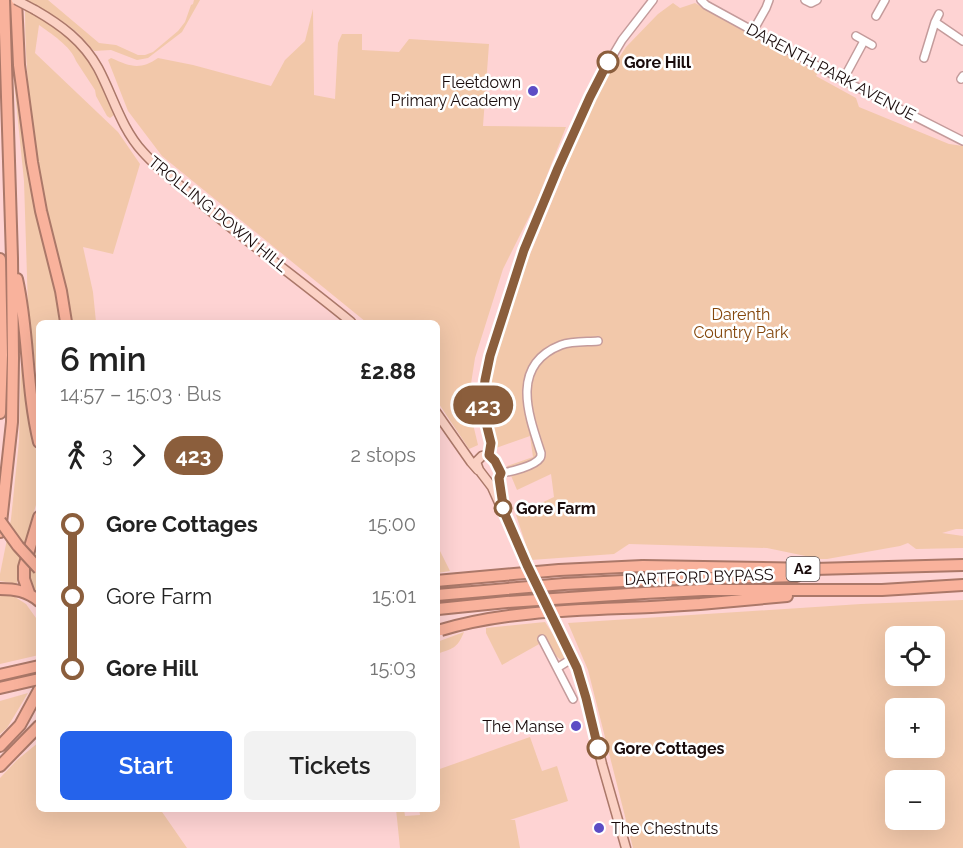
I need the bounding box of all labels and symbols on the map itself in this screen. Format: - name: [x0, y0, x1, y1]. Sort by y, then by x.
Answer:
- street label: DARENTH PARK AVENUE: [743, 19, 919, 125]
- marker: Gore Hill: [597, 51, 619, 73]
- place label: Gore Hill: [624, 53, 692, 72]
- place label: Fleetdown Primary Academy: [390, 73, 521, 110]
- marker: Fleetdown Primary Academy: [526, 84, 540, 98]
- street label: TROLLING DOWN HILL: [145, 152, 292, 276]
- park label: Darenth Country Park: [693, 305, 789, 342]
- line badge: 423: [448, 386, 518, 424]
- marker: Gore Farm: [494, 499, 512, 517]
- place label: Gore Farm: [516, 499, 596, 518]
- road number: A2: [786, 557, 820, 581]
- street label: DARTFORD BYPASS: [624, 565, 774, 589]
- place label: The Manse: [482, 717, 564, 736]
- marker: The Manse: [569, 719, 583, 733]
- marker: Gore Cottages: [587, 737, 609, 759]
- place label: Gore Cottages: [614, 739, 724, 758]
- place label: The Chestnuts: [611, 819, 719, 838]
- marker: The Chestnuts: [592, 821, 606, 835]

